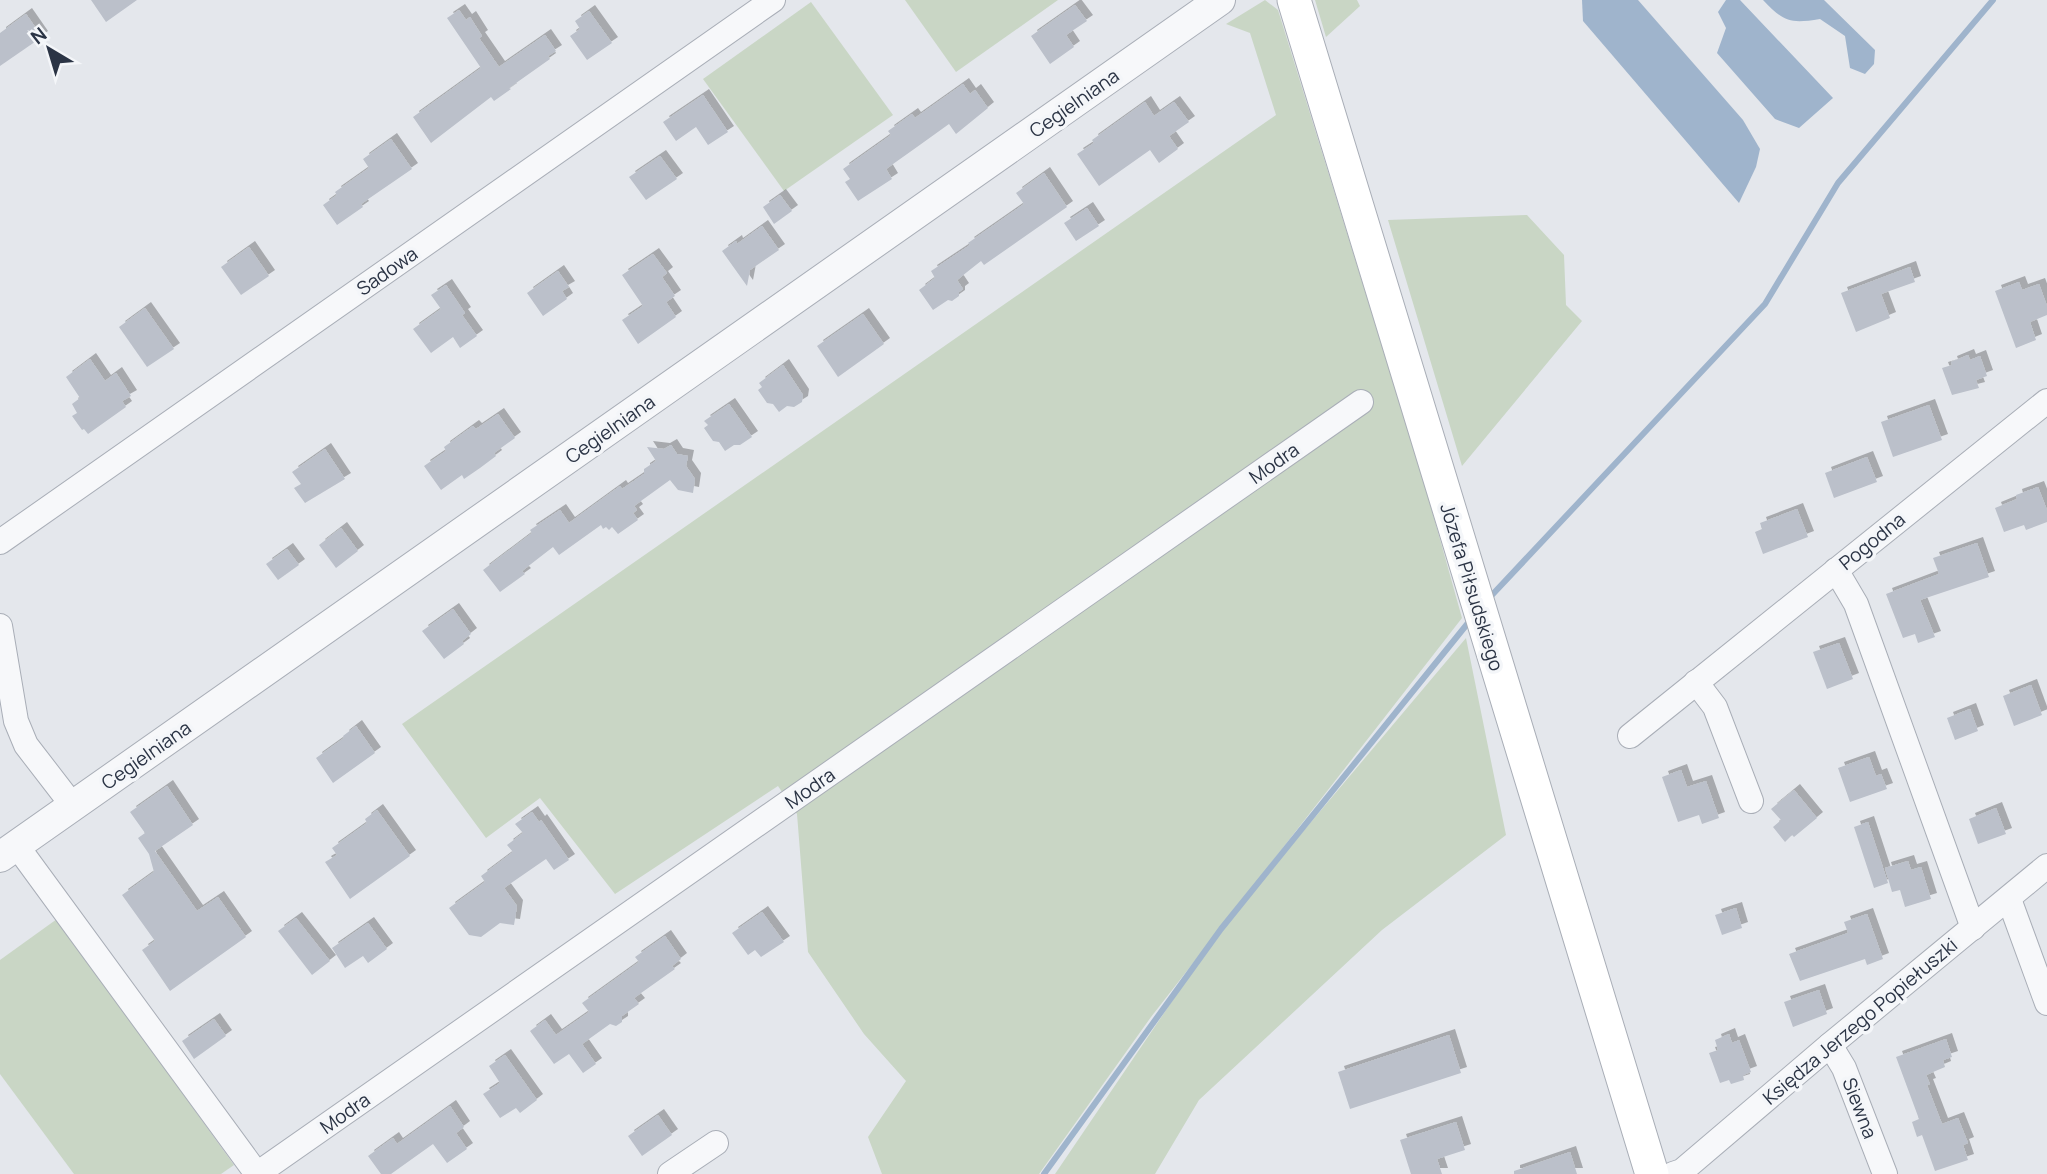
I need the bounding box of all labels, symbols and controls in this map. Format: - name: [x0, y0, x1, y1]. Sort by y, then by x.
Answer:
- north arrow: [14, 14, 84, 84]
- text: N: [25, 21, 52, 50]
- street label: Cegielniana: [1024, 63, 1124, 143]
- street label: Sadowa: [351, 241, 423, 301]
- street label: Cegielniana: [560, 389, 660, 469]
- street label: Modra: [1244, 436, 1304, 490]
- street label: Józefa Piłsudskiego: [1434, 500, 1510, 674]
- street label: Pogodna: [1833, 506, 1911, 576]
- street label: Cegielniana: [96, 715, 196, 795]
- street label: Modra: [780, 761, 840, 815]
- street label: Księdza Jerzego Popiełuszki: [1757, 932, 1963, 1110]
- street label: Siewna: [1837, 1074, 1883, 1142]
- street label: Modra: [315, 1086, 375, 1140]

